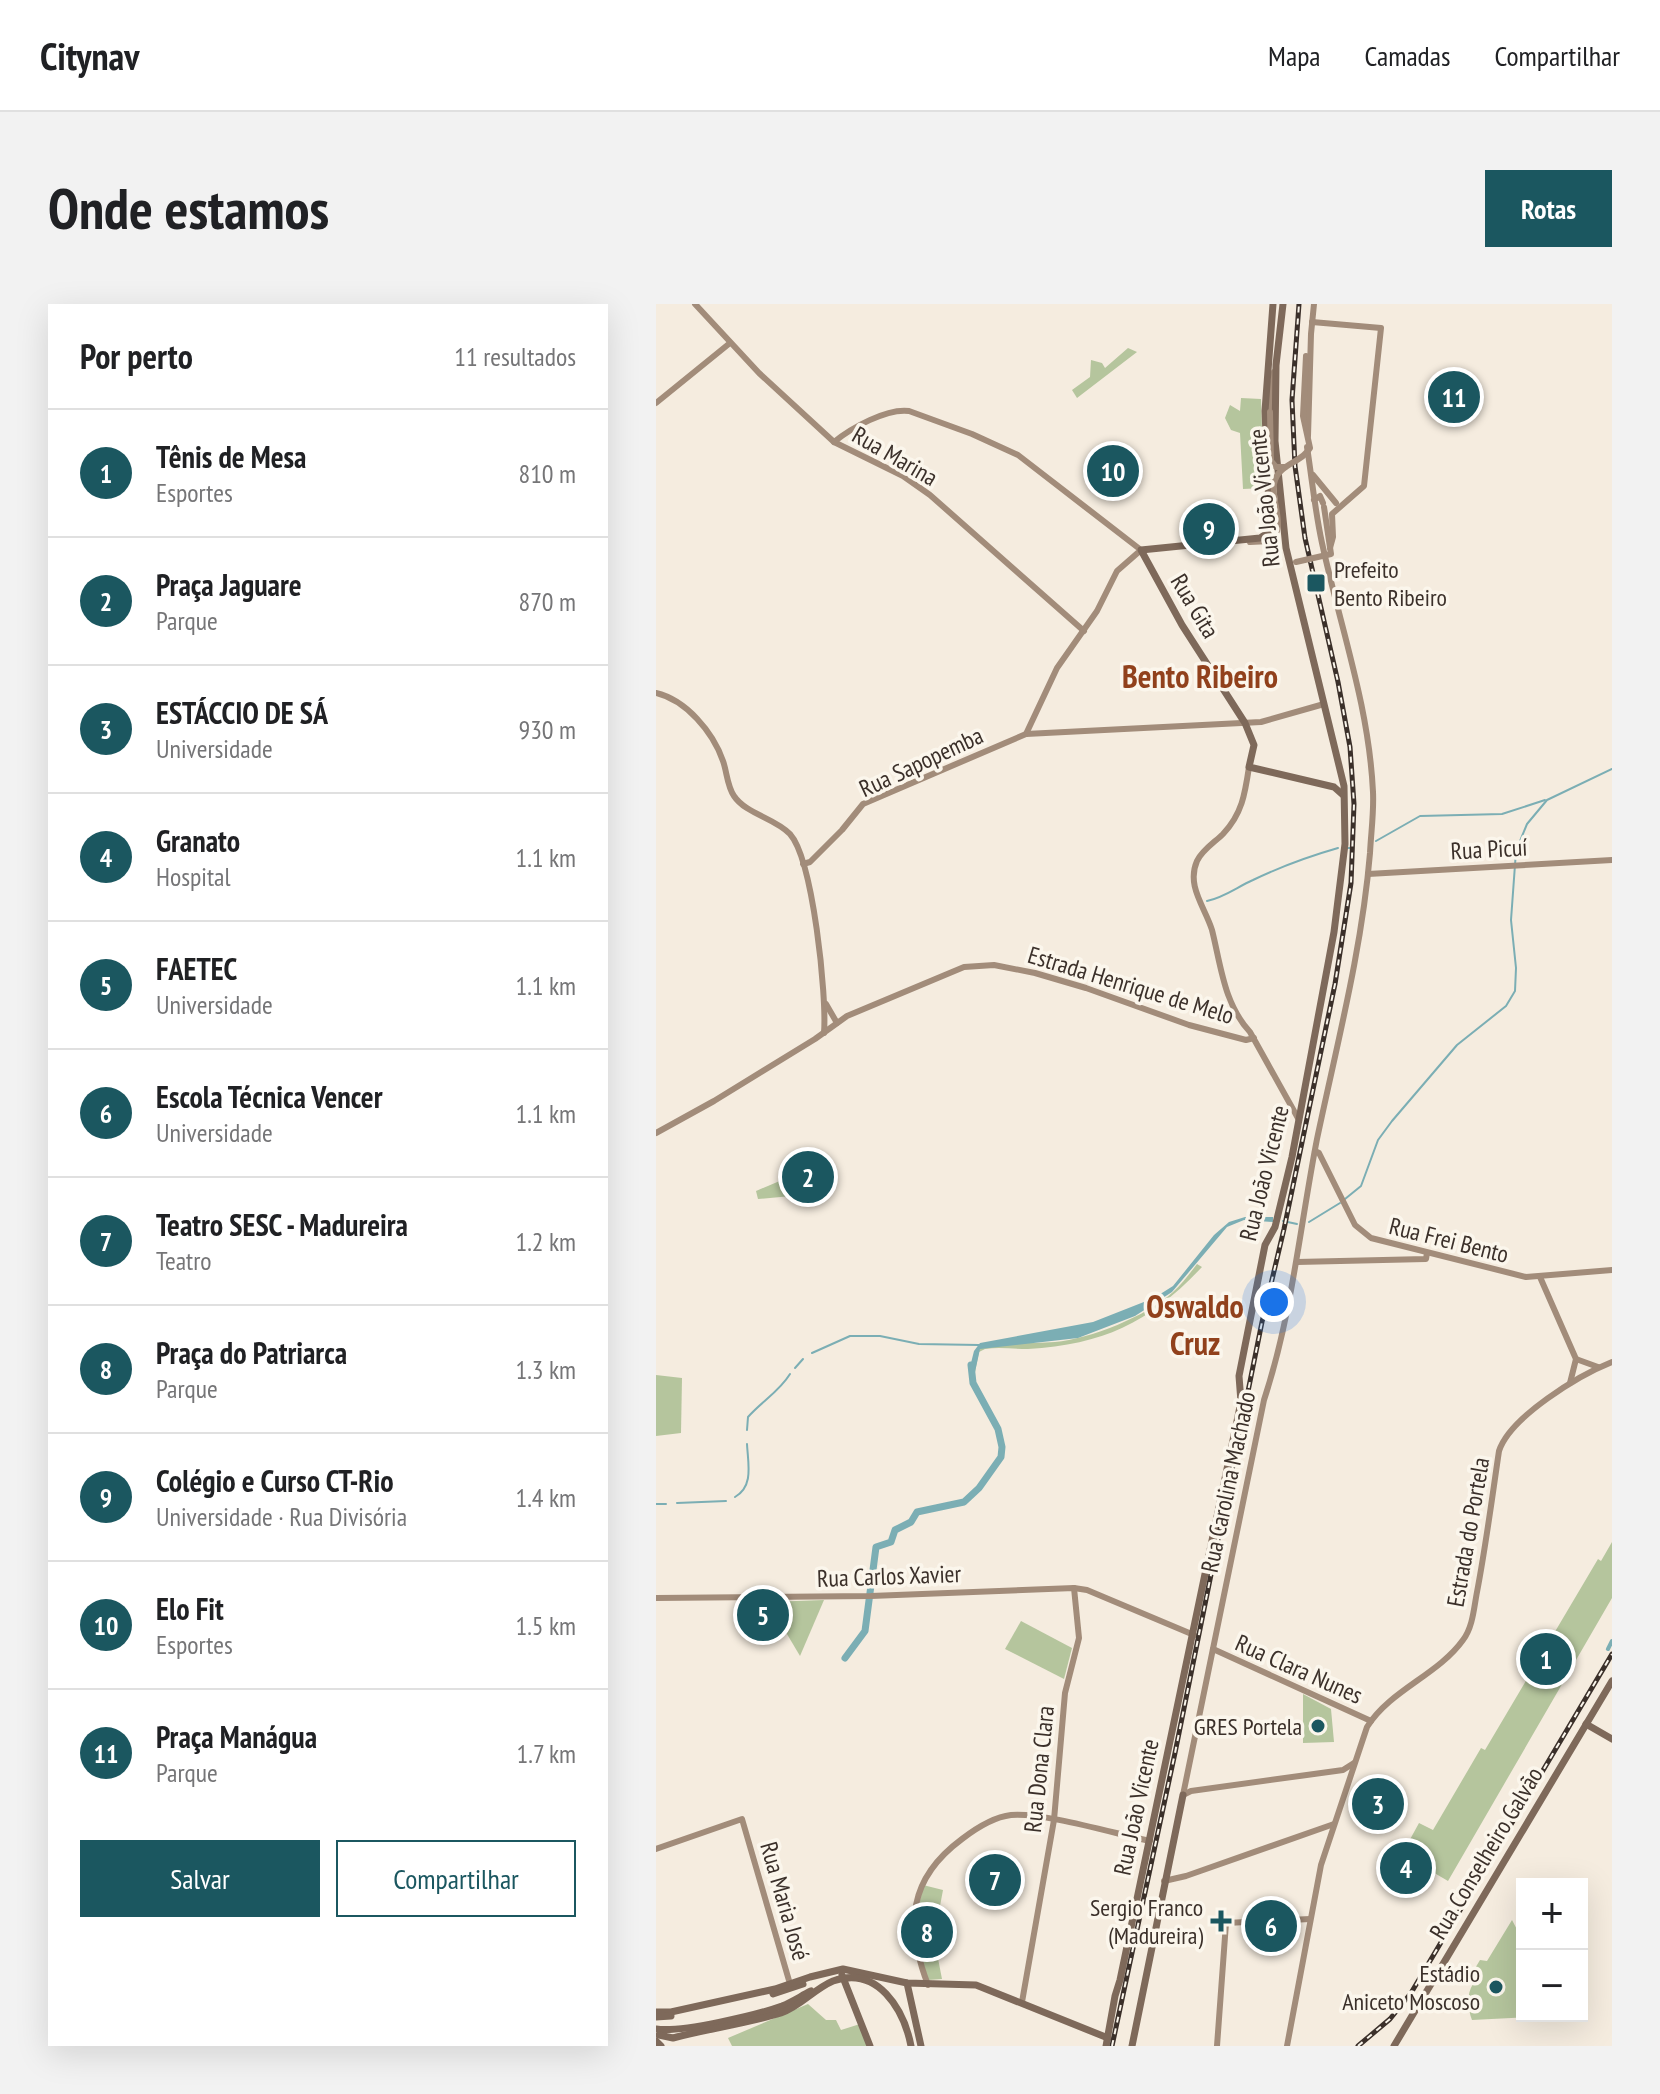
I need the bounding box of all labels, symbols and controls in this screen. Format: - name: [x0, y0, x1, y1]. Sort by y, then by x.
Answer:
- text: Citynav: [40, 31, 139, 80]
- text: Mapa: [1268, 37, 1321, 74]
- text: Camadas: [1365, 37, 1450, 74]
- text: Compartilhar: [1494, 37, 1620, 74]
- button: Rotas: [1485, 170, 1612, 247]
- text: Onde estamos: [48, 172, 329, 244]
- text: Por perto: [80, 334, 193, 378]
- text: 11 resultados: [454, 340, 576, 373]
- pin: 11: [1428, 367, 1480, 427]
- street label: Rua Marina: [847, 419, 943, 493]
- street label: Rua João Vicente: [1241, 428, 1287, 568]
- text: Tênis de Mesa: [156, 437, 306, 476]
- pin: 10: [1087, 441, 1139, 501]
- text: 1: [100, 457, 112, 490]
- text: 810 m: [518, 457, 576, 490]
- text: Esportes: [156, 476, 233, 509]
- pin: 9: [1183, 499, 1235, 559]
- place label: Prefeito Bento Ribeiro: [1334, 554, 1447, 613]
- text: Praça Jaguare: [156, 565, 302, 604]
- street label: Rua Gita: [1164, 568, 1226, 644]
- marker: Prefeito Bento Ribeiro: [1305, 572, 1327, 594]
- text: 2: [100, 585, 112, 618]
- text: 870 m: [518, 585, 576, 618]
- text: Parque: [156, 604, 218, 637]
- district label: Bento Ribeiro: [1122, 655, 1278, 697]
- text: ESTÁCCIO DE SÁ: [156, 693, 328, 732]
- text: 3: [100, 713, 112, 746]
- text: 930 m: [518, 713, 576, 746]
- street label: Rua Sapopemba: [854, 720, 988, 804]
- text: Universidade: [156, 732, 273, 765]
- text: Granato: [156, 821, 240, 860]
- street label: Rua Picuí: [1450, 832, 1528, 866]
- text: 4: [100, 841, 112, 874]
- text: 1.1 km: [515, 841, 576, 874]
- text: Hospital: [156, 860, 231, 893]
- street label: Estrada Henrique de Melo: [1024, 939, 1238, 1031]
- text: FAETEC: [156, 949, 237, 988]
- text: 5: [100, 969, 112, 1002]
- text: 1.1 km: [515, 969, 576, 1002]
- text: Universidade: [156, 988, 273, 1021]
- text: Escola Técnica Vencer: [156, 1077, 382, 1116]
- text: 6: [100, 1097, 112, 1130]
- text: 1.1 km: [515, 1097, 576, 1130]
- street label: Rua João Vicente: [1232, 1102, 1296, 1244]
- text: Universidade: [156, 1116, 273, 1149]
- pin: 2: [782, 1147, 834, 1207]
- text: Teatro SESC - Madureira: [156, 1205, 408, 1244]
- street label: Rua Frei Bento: [1386, 1210, 1512, 1270]
- text: 7: [100, 1225, 112, 1258]
- text: 1.2 km: [515, 1225, 576, 1258]
- text: Teatro: [156, 1244, 212, 1277]
- your location: [1254, 1282, 1294, 1322]
- district label: Oswaldo Cruz: [1146, 1285, 1244, 1364]
- text: Praça do Patriarca: [156, 1333, 347, 1372]
- text: 8: [100, 1353, 112, 1386]
- text: 1.3 km: [515, 1353, 576, 1386]
- text: Parque: [156, 1372, 218, 1405]
- street label: Rua Carolina Machado: [1194, 1389, 1262, 1575]
- street label: Estrada do Portela: [1440, 1455, 1496, 1609]
- text: Colégio e Curso CT-Rio: [156, 1461, 394, 1500]
- text: 9: [100, 1481, 112, 1514]
- text: 1.4 km: [515, 1481, 576, 1514]
- text: Universidade · Rua Divisória: [156, 1500, 407, 1533]
- street label: Rua Carlos Xavier: [816, 1558, 962, 1594]
- pin: 5: [737, 1585, 789, 1645]
- text: Elo Fit: [156, 1589, 224, 1628]
- text: 10: [94, 1609, 118, 1642]
- text: 1.5 km: [515, 1609, 576, 1642]
- street label: Rua Clara Nunes: [1231, 1627, 1367, 1711]
- text: Esportes: [156, 1628, 233, 1661]
- pin: 1: [1520, 1629, 1572, 1689]
- street label: Rua Dona Clara: [1017, 1704, 1061, 1834]
- place label: GRES Portela: [1194, 1711, 1302, 1742]
- text: Praça Manágua: [156, 1717, 317, 1756]
- marker: GRES Portela: [1309, 1717, 1327, 1735]
- street label: Rua João Vicente: [1106, 1736, 1166, 1878]
- text: 11: [94, 1737, 118, 1770]
- text: 1.7 km: [517, 1737, 576, 1770]
- text: Parque: [156, 1756, 218, 1789]
- street label: Rua Conselheiro Galvão: [1422, 1761, 1550, 1945]
- pin: 3: [1352, 1774, 1404, 1834]
- street label: Rua Maria José: [753, 1838, 817, 1964]
- pin: 4: [1380, 1838, 1432, 1898]
- button: Salvar: [80, 1840, 320, 1917]
- button: Compartilhar: [336, 1840, 576, 1917]
- pin: 7: [969, 1850, 1021, 1910]
- map controls: [1516, 1878, 1588, 2022]
- button: +: [1516, 1878, 1588, 1950]
- place label: Sergio Franco (Madureira): [1090, 1892, 1203, 1951]
- pin: 6: [1245, 1896, 1297, 1956]
- pin: 8: [901, 1902, 953, 1962]
- marker: Sergio Franco (Madureira): [1210, 1910, 1232, 1932]
- button: −: [1516, 1950, 1588, 2022]
- place label: Estádio Aniceto Moscoso: [1342, 1958, 1480, 2017]
- marker: Estádio Aniceto Moscoso: [1487, 1978, 1505, 1996]

